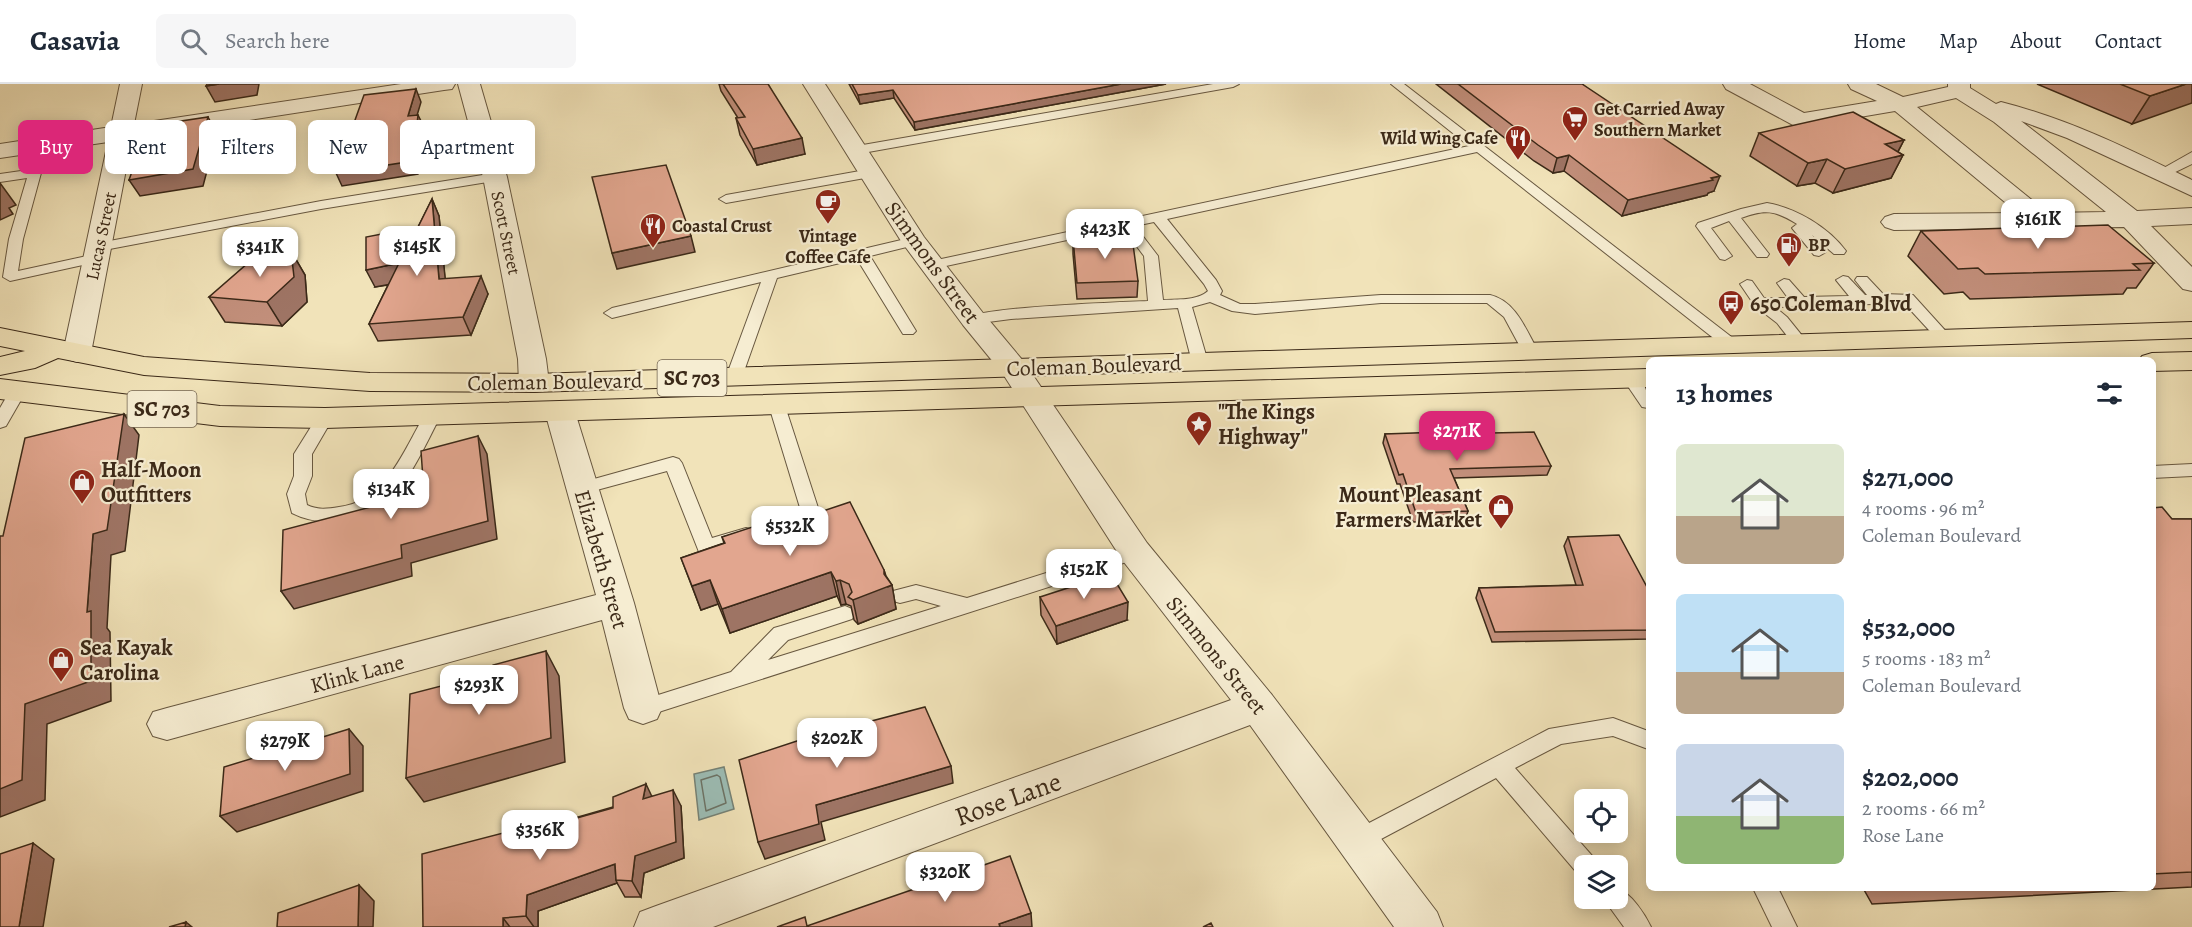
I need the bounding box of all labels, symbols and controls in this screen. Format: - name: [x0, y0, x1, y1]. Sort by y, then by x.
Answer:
- search box: [156, 14, 576, 68]
- text: Casavia: [30, 22, 120, 60]
- icon: search: [177, 25, 210, 58]
- text: Search here: [225, 26, 330, 56]
- text: Home: [1853, 27, 1906, 55]
- text: Map: [1939, 27, 1977, 55]
- text: About: [2010, 27, 2062, 55]
- text: Contact: [2095, 27, 2162, 55]
- place label: Get Carried Away Southern Market: [1594, 97, 1725, 142]
- supermarket icon: Get Carried Away Southern Market: [1560, 104, 1590, 142]
- chip: Buy: [18, 120, 93, 174]
- chip: Rent: [105, 120, 187, 174]
- chip: Filters: [199, 120, 296, 174]
- chip: New: [308, 120, 388, 174]
- chip: Apartment: [400, 120, 535, 174]
- restaurant icon: Wild Wing Cafe: [1503, 123, 1533, 161]
- place label: Wild Wing Cafe: [1380, 126, 1498, 150]
- cafe icon: Vintage Coffee Cafe: [813, 187, 843, 225]
- street label: Scott Street: [485, 189, 527, 277]
- street label: Lucas Street: [80, 190, 122, 282]
- street label: Simmons Street: [878, 195, 987, 330]
- pin: $161K: [1996, 199, 2080, 250]
- text: $161K: [2015, 205, 2061, 232]
- pin: $423K: [1063, 209, 1147, 260]
- restaurant icon: Coastal Crust: [638, 211, 668, 249]
- place label: Coastal Crust: [672, 214, 772, 238]
- text: $423K: [1080, 215, 1130, 242]
- place label: Vintage Coffee Cafe: [785, 224, 871, 269]
- pin: $145K: [375, 226, 459, 277]
- pin: $341K: [218, 227, 302, 278]
- fuel station icon: BP: [1774, 230, 1804, 268]
- text: $145K: [393, 232, 441, 259]
- text: $341K: [236, 233, 284, 260]
- place label: BP: [1808, 233, 1830, 257]
- bus stop icon: 650 Coleman Blvd: [1716, 288, 1746, 326]
- place label: 650 Coleman Blvd: [1750, 289, 1912, 319]
- street label: Coleman Boulevard: [1006, 348, 1182, 384]
- road number: SC 703: [658, 360, 726, 396]
- street label: Coleman Boulevard: [467, 365, 643, 399]
- text: 13 homes: [1676, 376, 1773, 411]
- icon: filters: [2093, 377, 2126, 410]
- road number: SC 703: [128, 391, 196, 427]
- place label: "The Kings Highway": [1218, 397, 1315, 452]
- place icon: "The Kings Highway": [1184, 409, 1214, 447]
- pin: $271K: [1415, 411, 1499, 462]
- text: $271K: [1433, 417, 1481, 444]
- place label: Half-Moon Outfitters: [101, 455, 201, 510]
- text: $271,000: [1862, 460, 1953, 495]
- shop icon: Half-Moon Outfitters: [67, 467, 97, 505]
- icon: home: [1724, 468, 1796, 540]
- pin: $134K: [349, 469, 433, 520]
- text: $134K: [367, 475, 415, 502]
- place label: Mount Pleasant Farmers Market: [1335, 480, 1483, 535]
- street label: Elizabeth Street: [567, 486, 635, 632]
- shop icon: Mount Pleasant Farmers Market: [1486, 492, 1516, 530]
- text: 4 rooms · 96 m²: [1862, 495, 1984, 522]
- pin: $532K: [748, 506, 832, 557]
- text: $532K: [765, 512, 815, 539]
- text: Coleman Boulevard: [1862, 522, 2021, 549]
- pin: $152K: [1042, 549, 1126, 600]
- text: $152K: [1060, 555, 1108, 582]
- street label: Simmons Street: [1159, 590, 1273, 721]
- text: $532,000: [1862, 610, 1955, 645]
- icon: home: [1724, 618, 1796, 690]
- place label: Sea Kayak Carolina: [80, 633, 173, 688]
- shop icon: Sea Kayak Carolina: [46, 645, 76, 683]
- text: 5 rooms · 183 m²: [1862, 645, 1991, 672]
- street label: Klink Lane: [307, 647, 408, 701]
- pin: $293K: [437, 665, 521, 716]
- text: $293K: [454, 671, 504, 698]
- text: Coleman Boulevard: [1862, 672, 2021, 699]
- pin: $202K: [795, 718, 879, 769]
- pin: $279K: [243, 721, 327, 772]
- text: $202K: [811, 724, 863, 751]
- text: $279K: [260, 727, 310, 754]
- text: $202,000: [1862, 760, 1959, 795]
- street label: Rose Lane: [950, 763, 1066, 835]
- icon: home: [1724, 768, 1796, 840]
- map controls: [1574, 789, 1628, 909]
- button: locate: [1574, 789, 1628, 843]
- text: 2 rooms · 66 m²: [1862, 795, 1985, 822]
- pin: $356K: [498, 810, 582, 861]
- text: $356K: [516, 816, 564, 843]
- text: Rose Lane: [1862, 822, 1944, 849]
- pin: $320K: [903, 852, 987, 903]
- button: layers: [1574, 855, 1628, 909]
- text: $320K: [920, 858, 970, 885]

